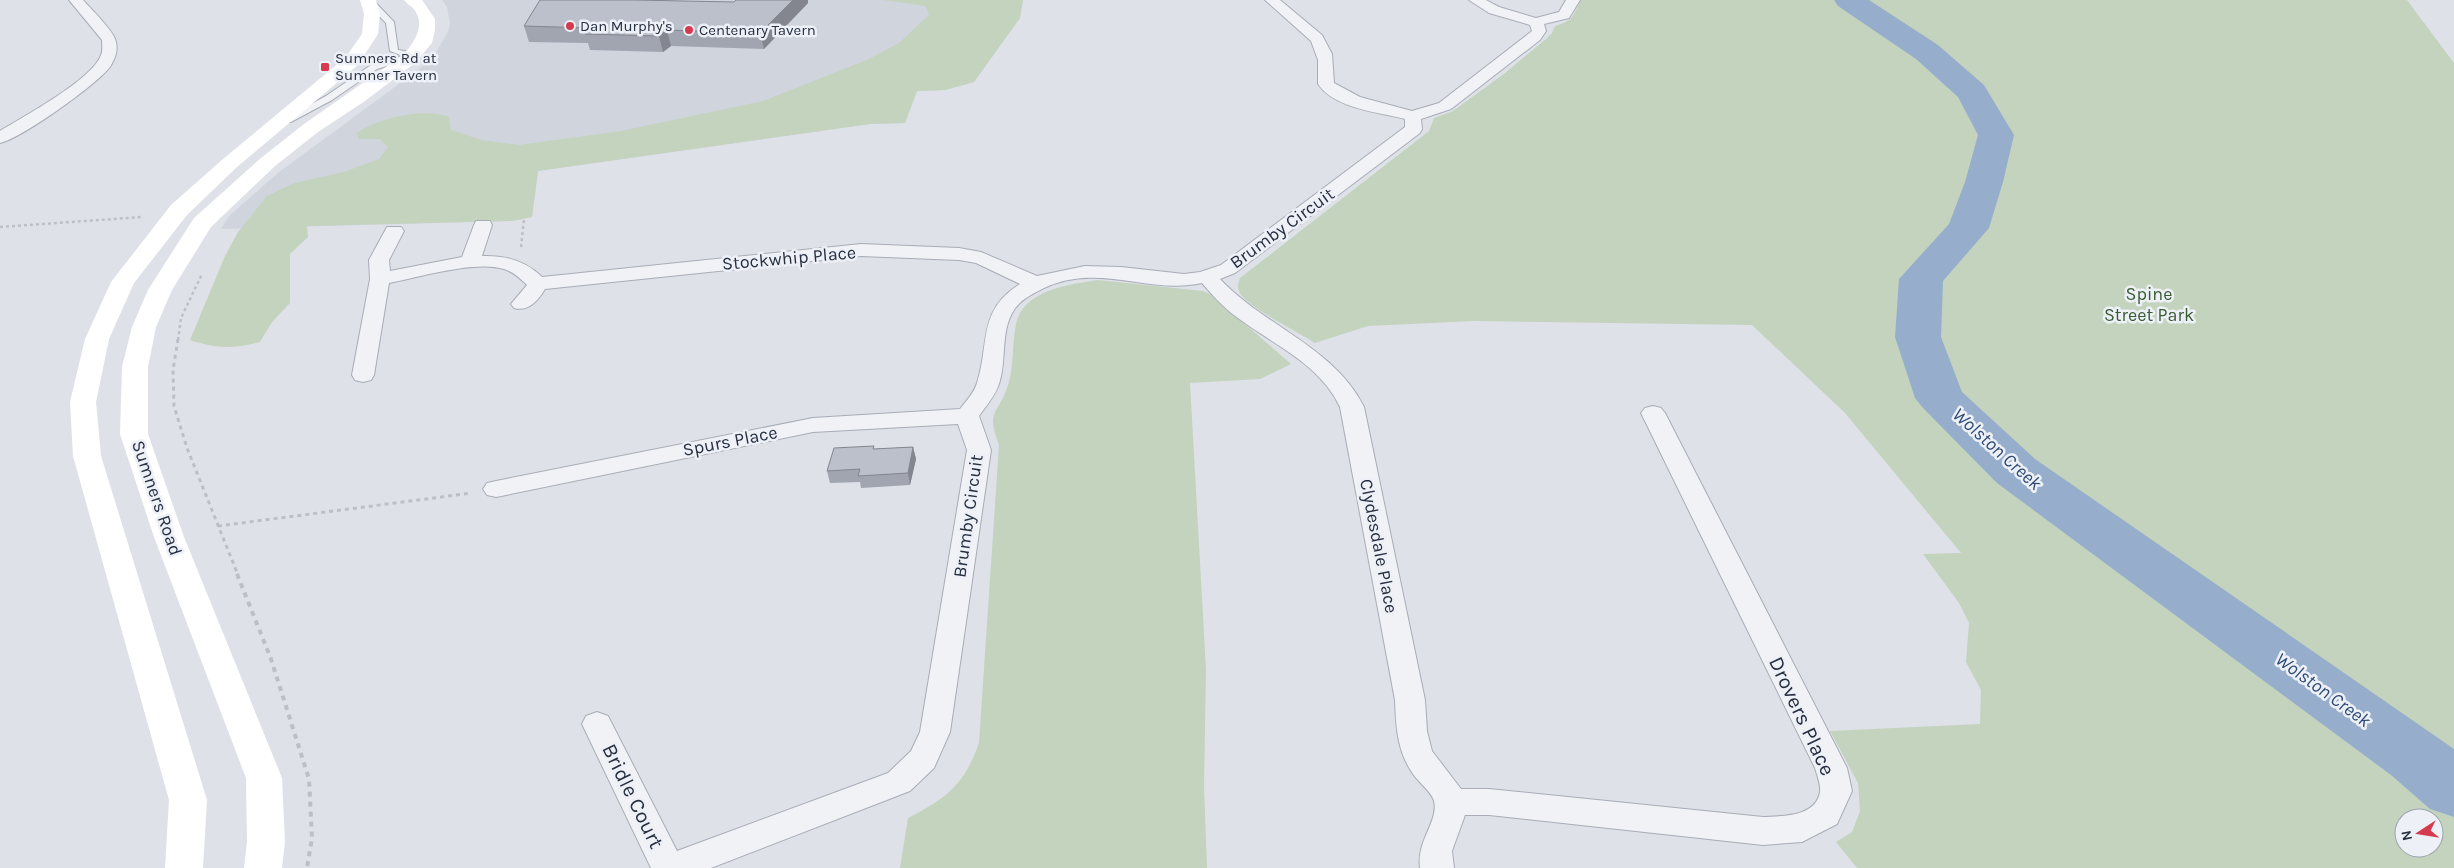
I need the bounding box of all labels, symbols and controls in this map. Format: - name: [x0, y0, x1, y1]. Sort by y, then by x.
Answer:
- place label: Dan Murphy's: [580, 17, 673, 35]
- marker: Dan Murphy's: [564, 20, 576, 32]
- place label: Centenary Tavern: [699, 21, 816, 39]
- marker: Centenary Tavern: [683, 24, 695, 36]
- place label: Sumners Rd at Sumner Tavern: [335, 49, 437, 84]
- marker: Sumners Rd at Sumner Tavern: [319, 61, 331, 73]
- street label: Brumby Circuit: [1225, 183, 1339, 273]
- street label: Stockwhip Place: [721, 241, 857, 275]
- park label: Spine Street Park: [2104, 283, 2194, 326]
- water label: Wolston Creek: [1948, 403, 2046, 495]
- street label: Spurs Place: [681, 421, 779, 461]
- street label: Sumners Road: [127, 437, 187, 559]
- street label: Brumby Circuit: [948, 453, 988, 579]
- street label: Clydesdale Place: [1355, 477, 1403, 615]
- water label: Wolston Creek: [2271, 648, 2375, 732]
- street label: Drovers Place: [1764, 653, 1840, 779]
- street label: Bridle Court: [597, 740, 669, 852]
- north arrow: [2394, 808, 2444, 858]
- text: N: [2397, 829, 2416, 842]

